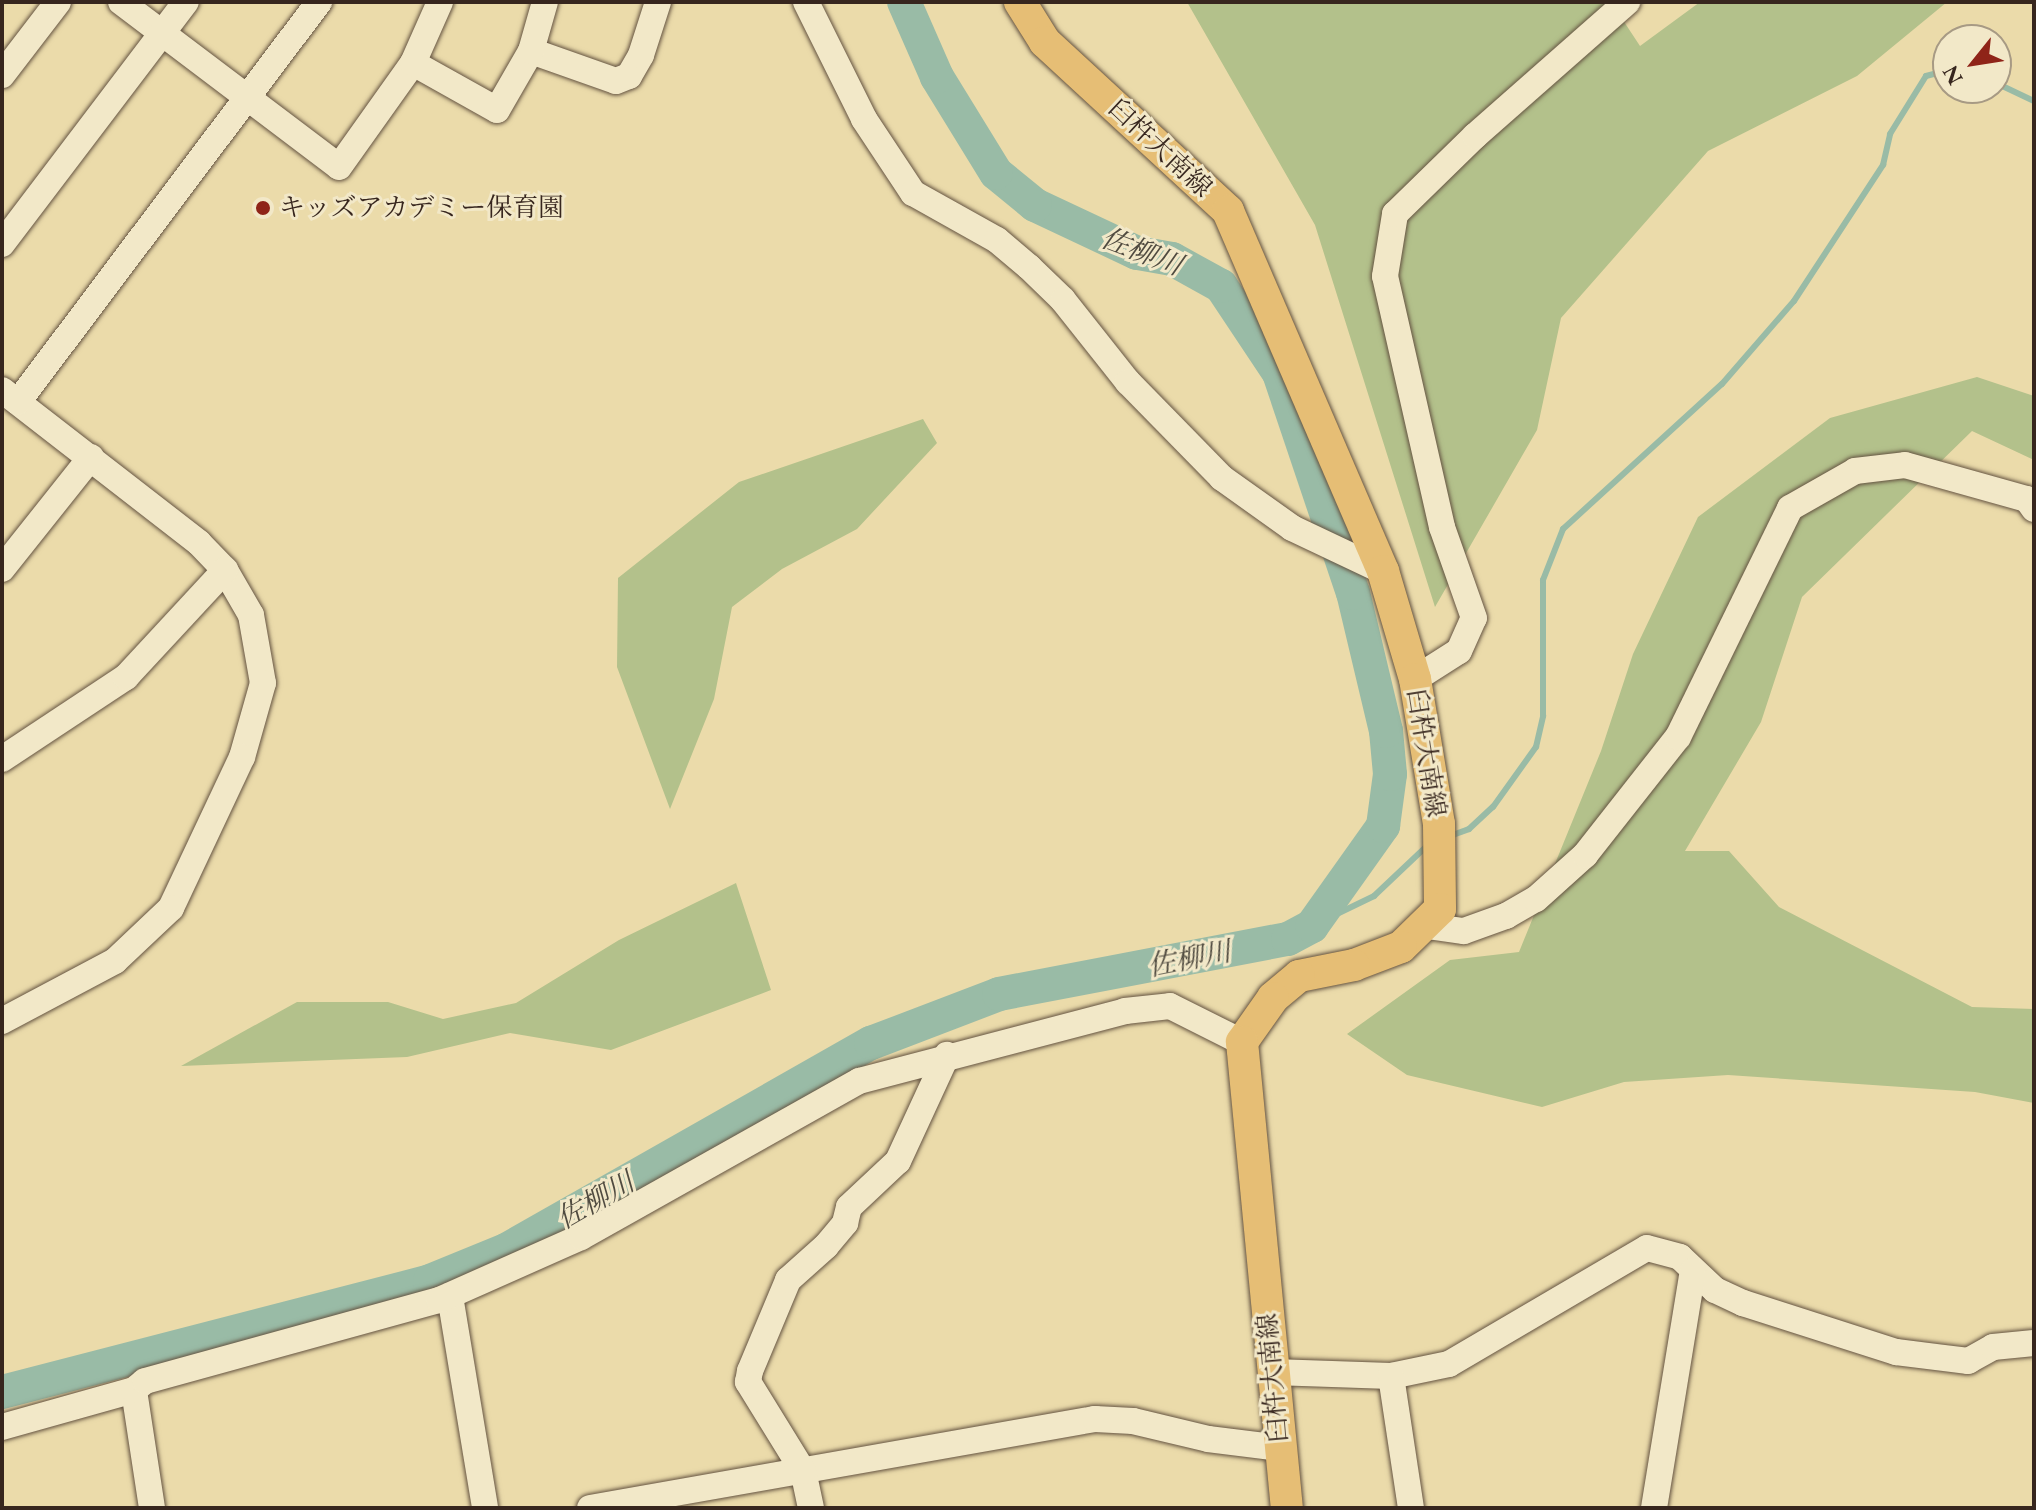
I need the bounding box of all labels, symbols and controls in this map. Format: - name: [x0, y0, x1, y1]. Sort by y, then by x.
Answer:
- north arrow: [1932, 24, 2012, 104]
- text: N: [1936, 60, 1970, 90]
- street label: 臼杵大南線: [1102, 92, 1218, 204]
- place label: キッズアカデミー保育園: [279, 192, 565, 224]
- marker: キッズアカデミー保育園: [254, 199, 272, 217]
- water label: 佐柳川: [1097, 220, 1187, 282]
- street label: 臼杵大南線: [1400, 686, 1452, 820]
- water label: 佐柳川: [1145, 933, 1233, 983]
- water label: 佐柳川: [550, 1164, 640, 1236]
- street label: 臼杵大南線: [1252, 1312, 1294, 1444]

